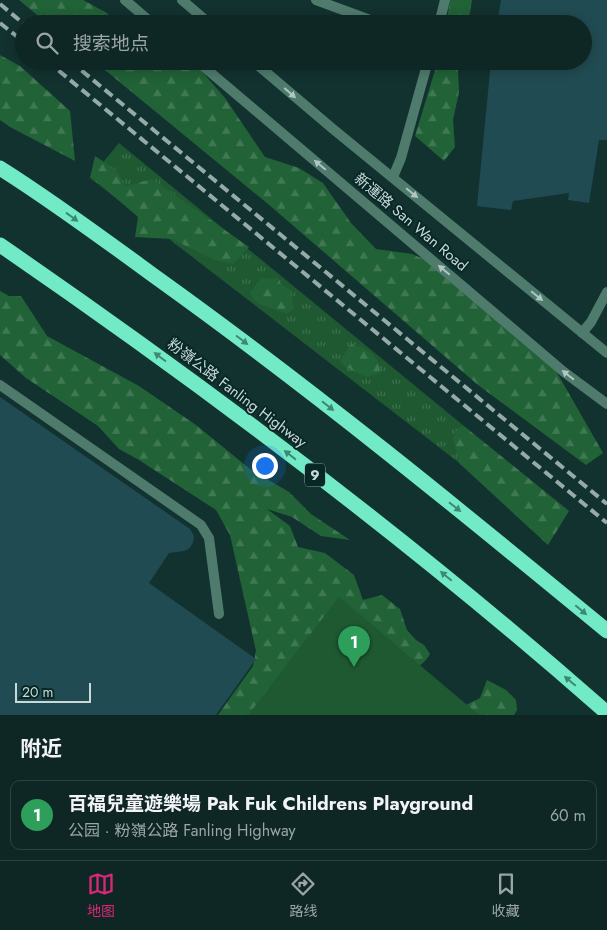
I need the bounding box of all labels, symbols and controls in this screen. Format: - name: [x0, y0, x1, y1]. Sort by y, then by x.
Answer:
- search box: [15, 15, 592, 70]
- icon: search: [33, 29, 61, 57]
- text: 搜索地点: [73, 30, 149, 57]
- one-way arrow: [284, 87, 296, 98]
- one-way arrow: [314, 159, 326, 171]
- street label: 新運路 San Wan Road: [349, 168, 473, 276]
- one-way arrow: [405, 187, 418, 198]
- one-way arrow: [65, 211, 78, 222]
- one-way arrow: [438, 264, 450, 276]
- one-way arrow: [531, 290, 543, 301]
- street label: 粉嶺公路 Fanling Highway: [163, 333, 312, 453]
- one-way arrow: [235, 334, 248, 345]
- one-way arrow: [153, 352, 167, 362]
- one-way arrow: [562, 369, 575, 380]
- one-way arrow: [321, 401, 334, 412]
- one-way arrow: [283, 450, 297, 460]
- your location: [252, 453, 278, 479]
- road number: 9: [305, 464, 325, 486]
- one-way arrow: [448, 501, 461, 512]
- one-way arrow: [439, 571, 452, 582]
- one-way arrow: [574, 604, 587, 615]
- pin: 1: [338, 626, 370, 667]
- one-way arrow: [564, 676, 576, 687]
- scale bar: [15, 680, 91, 703]
- text: 20 m: [22, 682, 54, 702]
- text: 附近: [20, 734, 62, 764]
- text: 百福兒童遊樂場 Pak Fuk Childrens Playground: [68, 790, 473, 817]
- text: 1: [33, 804, 41, 827]
- text: 60 m: [550, 804, 586, 827]
- text: 公园 · 粉嶺公路 Fanling Highway: [68, 819, 296, 842]
- tab: 地图: [87, 870, 115, 921]
- tab: 路线: [289, 870, 317, 921]
- tab: 收藏: [492, 870, 520, 921]

